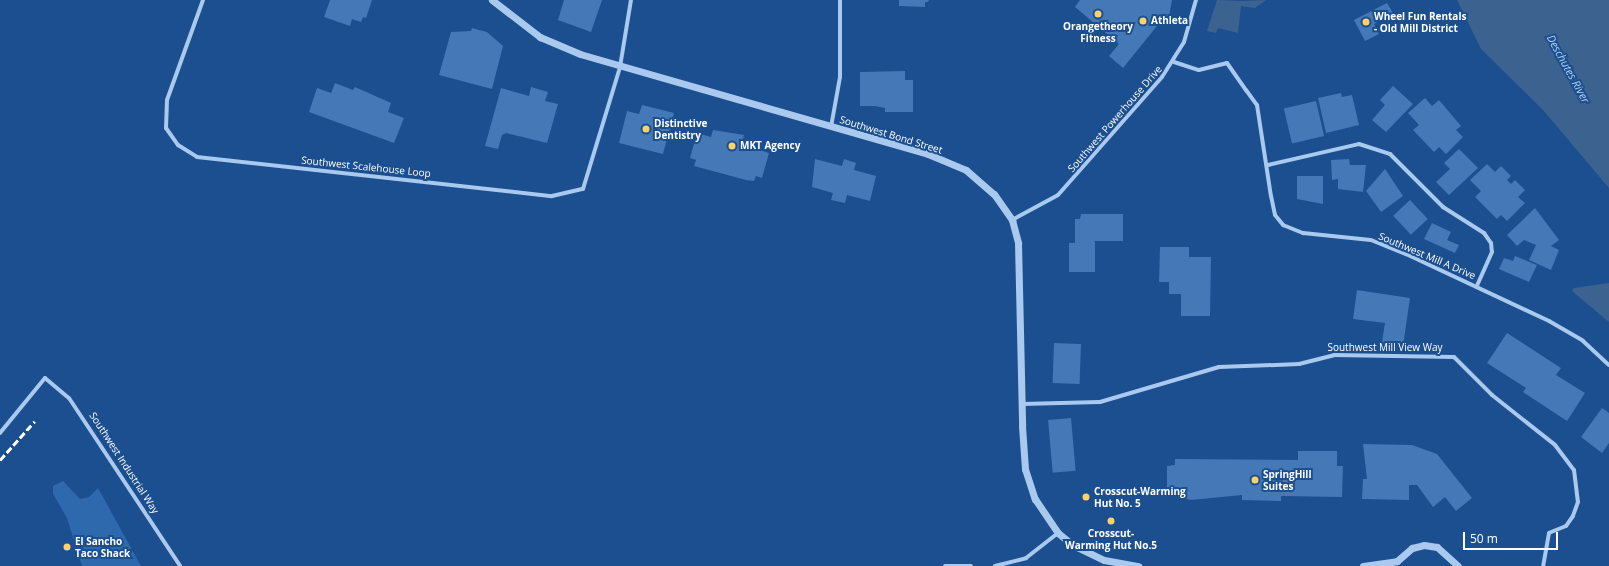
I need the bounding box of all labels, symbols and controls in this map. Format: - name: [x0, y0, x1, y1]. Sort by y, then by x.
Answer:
- marker: Orangetheory Fitness: [1093, 9, 1103, 19]
- place label: Wheel Fun Rentals - Old Mill District: [1374, 10, 1466, 34]
- place label: Athleta: [1151, 15, 1188, 27]
- marker: Athleta: [1138, 16, 1148, 26]
- marker: Wheel Fun Rentals - Old Mill District: [1361, 17, 1371, 27]
- place label: Orangetheory Fitness: [1063, 20, 1133, 44]
- water label: Deschutes River: [1544, 33, 1592, 105]
- street label: Southwest Powerhouse Drive: [1066, 63, 1164, 175]
- street label: Southwest Bond Street: [838, 114, 944, 156]
- place label: Distinctive Dentistry: [654, 117, 708, 140]
- marker: Distinctive Dentistry: [641, 124, 651, 134]
- place label: MKT Agency: [740, 140, 800, 152]
- marker: MKT Agency: [727, 141, 737, 151]
- street label: Southwest Scalehouse Loop: [301, 154, 431, 180]
- street label: Southwest Mill A Drive: [1377, 230, 1477, 282]
- street label: Southwest Mill View Way: [1327, 342, 1443, 354]
- street label: Southwest Industrial Way: [87, 410, 161, 516]
- place label: SpringHill Suites: [1263, 468, 1311, 492]
- marker: SpringHill Suites: [1250, 475, 1260, 485]
- place label: Crosscut-Warming Hut No. 5: [1094, 485, 1186, 508]
- marker: Crosscut-Warming Hut No. 5: [1081, 492, 1091, 502]
- marker: Crosscut- Warming Hut No.5: [1106, 516, 1116, 526]
- scale bar: [1465, 524, 1560, 550]
- place label: Crosscut- Warming Hut No.5: [1065, 527, 1157, 550]
- text: 50 m: [1470, 530, 1498, 547]
- place label: El Sancho Taco Shack: [75, 535, 130, 558]
- marker: El Sancho Taco Shack: [62, 542, 72, 552]

